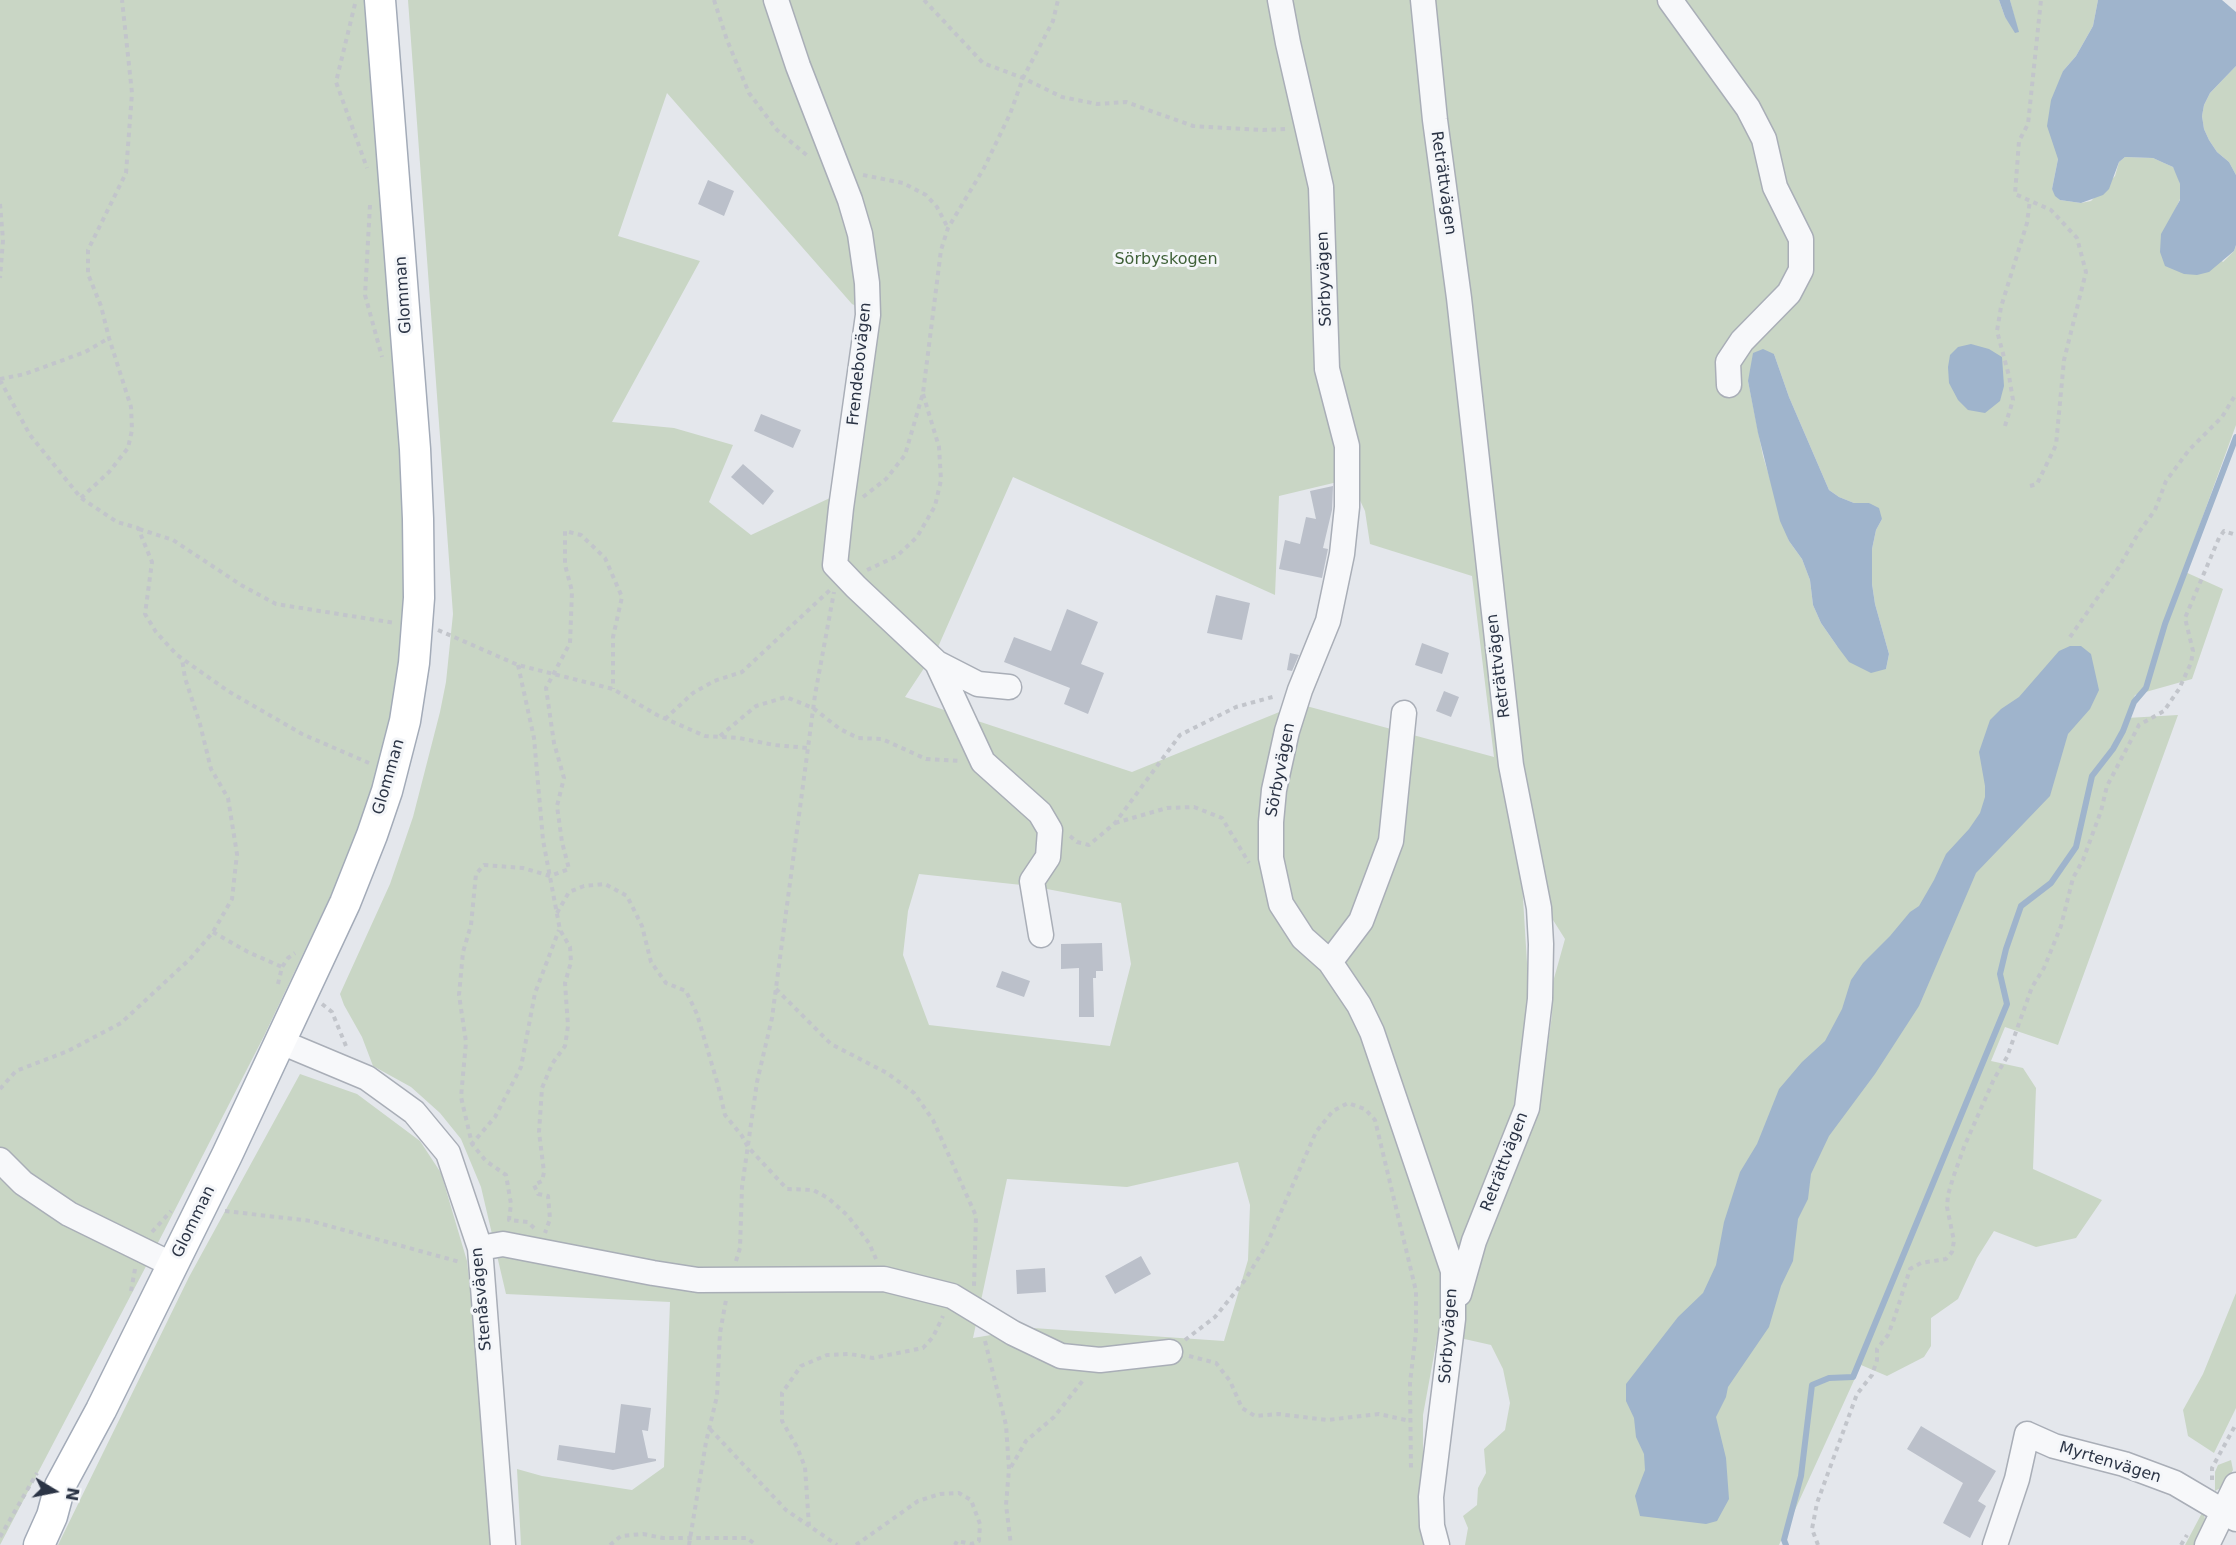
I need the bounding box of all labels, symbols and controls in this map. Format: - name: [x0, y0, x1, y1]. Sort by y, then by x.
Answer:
- street label: Reträttvägen: [1426, 130, 1460, 236]
- street label: Sörbyvägen: [1314, 231, 1336, 327]
- park label: Sörbyskogen: [1114, 250, 1218, 270]
- street label: Glomman: [392, 256, 416, 334]
- street label: Frendebovägen: [844, 302, 876, 426]
- street label: Reträttvägen: [1483, 613, 1515, 719]
- street label: Sörbyvägen: [1262, 721, 1300, 819]
- street label: Glomman: [369, 737, 409, 817]
- street label: Reträttvägen: [1477, 1110, 1533, 1214]
- street label: Glomman: [168, 1183, 220, 1261]
- street label: Stenåsvägen: [468, 1246, 496, 1352]
- street label: Sörbyvägen: [1436, 1288, 1462, 1384]
- street label: Myrtenvägen: [2057, 1438, 2163, 1488]
- north arrow: [24, 1461, 84, 1521]
- text: N: [62, 1486, 83, 1502]

